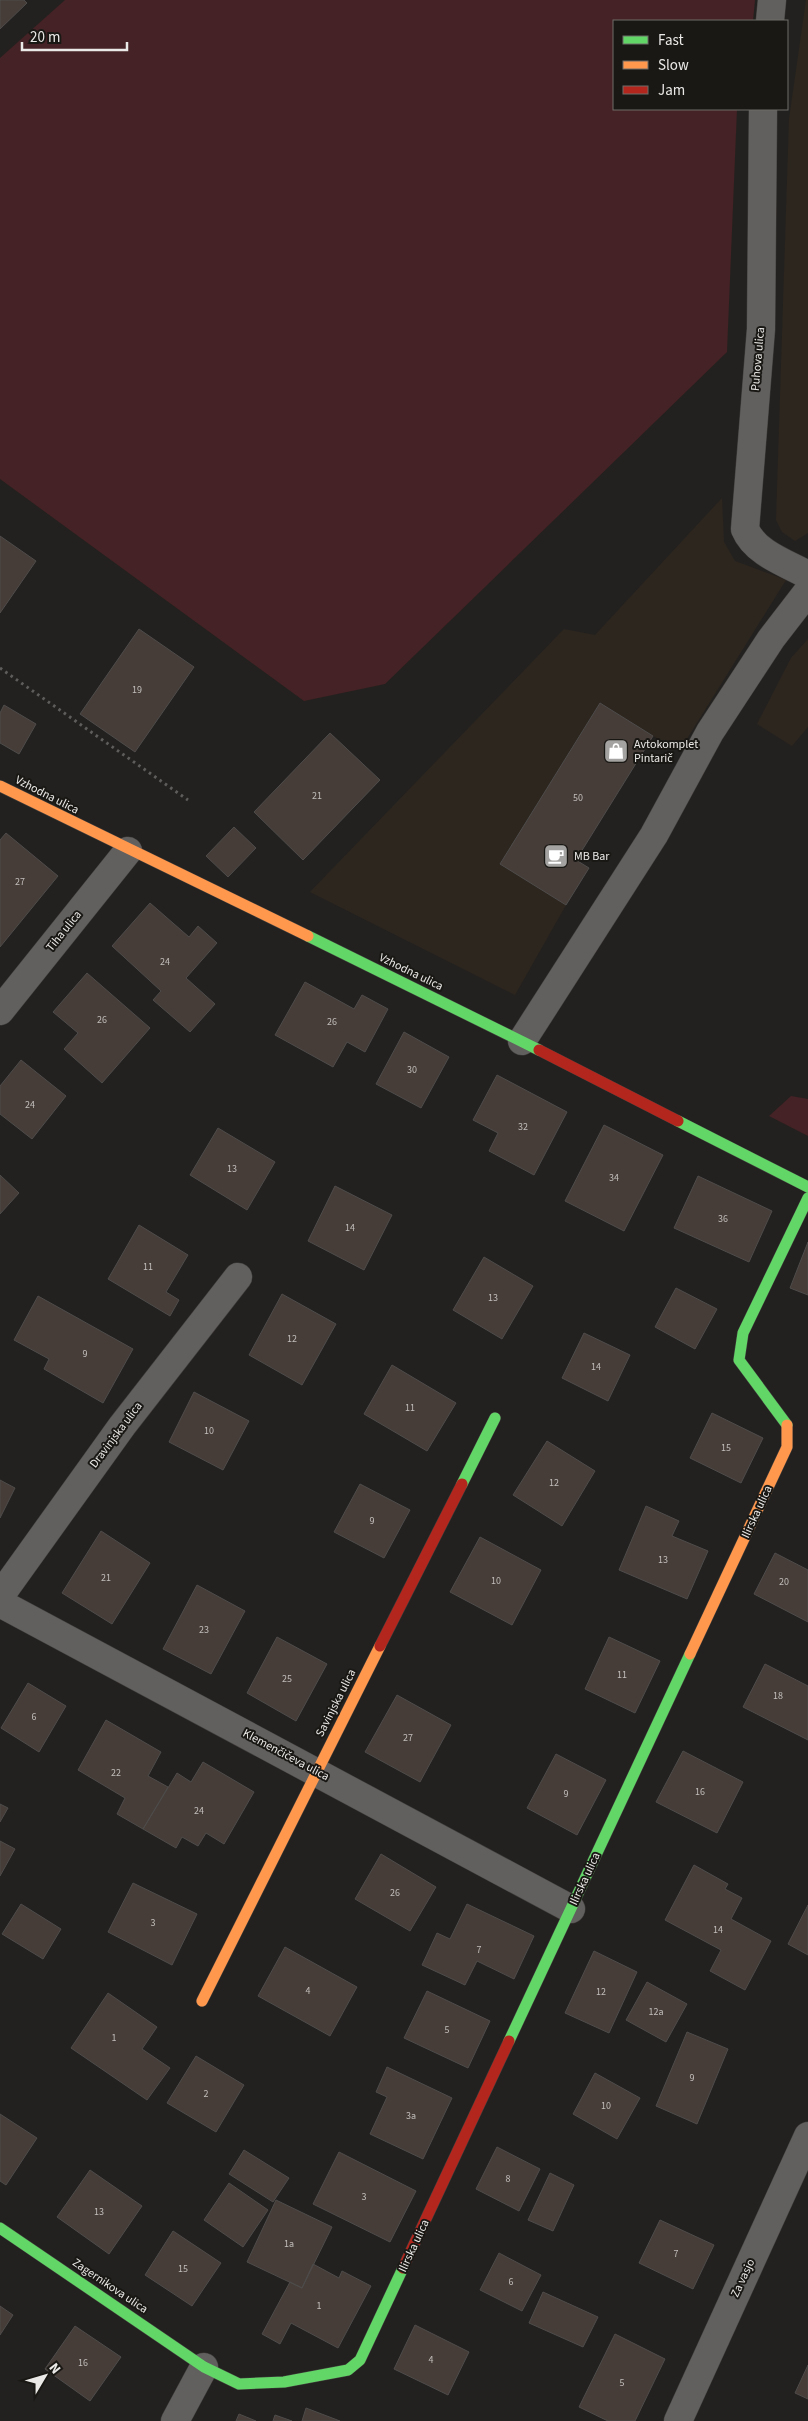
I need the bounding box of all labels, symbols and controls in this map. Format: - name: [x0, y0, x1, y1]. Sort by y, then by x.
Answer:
- scale bar: [22, 20, 128, 52]
- legend: [613, 20, 788, 110]
- text: 20 m: [30, 27, 60, 48]
- text: Fast: [658, 30, 684, 51]
- text: Slow: [658, 55, 689, 76]
- text: Jam: [658, 80, 685, 101]
- street label: Puhova ulica: [747, 326, 769, 392]
- house number: 19: [132, 683, 142, 697]
- place label: Avtokomplet Pintarič: [634, 736, 698, 767]
- shop icon: Avtokomplet Pintarič: [603, 738, 629, 764]
- street label: Vzhodna ulica: [12, 772, 82, 818]
- house number: 21: [312, 789, 322, 803]
- house number: 50: [573, 791, 583, 805]
- cafe icon: MB Bar: [543, 843, 569, 869]
- place label: MB Bar: [574, 848, 610, 865]
- house number: 27: [15, 875, 25, 889]
- street label: Tiha ulica: [42, 907, 86, 955]
- street label: Vzhodna ulica: [376, 949, 446, 995]
- house number: 24: [160, 955, 170, 969]
- house number: 26: [97, 1013, 107, 1027]
- house number: 26: [327, 1015, 337, 1029]
- house number: 30: [407, 1063, 417, 1077]
- house number: 24: [25, 1098, 35, 1112]
- house number: 32: [518, 1120, 528, 1134]
- house number: 13: [227, 1162, 237, 1176]
- house number: 34: [609, 1171, 619, 1185]
- house number: 36: [718, 1212, 728, 1226]
- house number: 14: [345, 1221, 355, 1235]
- house number: 11: [143, 1260, 153, 1274]
- house number: 13: [488, 1291, 498, 1305]
- house number: 12: [287, 1332, 297, 1346]
- house number: 9: [83, 1347, 88, 1361]
- house number: 14: [591, 1360, 601, 1374]
- street label: Dravinjska ulica: [86, 1398, 146, 1472]
- house number: 11: [405, 1401, 415, 1415]
- house number: 10: [204, 1424, 214, 1438]
- house number: 15: [721, 1441, 731, 1455]
- house number: 12: [549, 1476, 559, 1490]
- street label: Ilirska ulica: [737, 1483, 777, 1541]
- house number: 9: [370, 1514, 375, 1528]
- house number: 13: [658, 1553, 668, 1567]
- house number: 21: [101, 1571, 111, 1585]
- house number: 10: [491, 1574, 501, 1588]
- house number: 20: [779, 1575, 789, 1589]
- house number: 23: [199, 1623, 209, 1637]
- street label: Savinjska ulica: [312, 1666, 360, 1740]
- house number: 11: [617, 1668, 627, 1682]
- house number: 25: [282, 1672, 292, 1686]
- house number: 18: [773, 1689, 783, 1703]
- house number: 6: [32, 1710, 37, 1724]
- street label: Klemenčičeva ulica: [240, 1725, 332, 1785]
- house number: 27: [403, 1731, 413, 1745]
- house number: 22: [111, 1766, 121, 1780]
- house number: 16: [695, 1785, 705, 1799]
- house number: 9: [564, 1787, 569, 1801]
- house number: 24: [194, 1804, 204, 1818]
- street label: Ilirska ulica: [565, 1850, 605, 1908]
- house number: 26: [390, 1886, 400, 1900]
- house number: 3: [151, 1916, 156, 1930]
- house number: 14: [713, 1923, 723, 1937]
- house number: 7: [477, 1943, 482, 1957]
- house number: 4: [306, 1984, 311, 1998]
- house number: 12: [596, 1985, 606, 1999]
- house number: 12a: [649, 2005, 663, 2019]
- house number: 5: [445, 2023, 450, 2037]
- house number: 1: [112, 2031, 117, 2045]
- house number: 9: [690, 2071, 695, 2085]
- house number: 2: [204, 2087, 209, 2101]
- house number: 10: [601, 2099, 611, 2113]
- house number: 3a: [406, 2109, 416, 2123]
- house number: 8: [506, 2172, 511, 2186]
- house number: 3: [362, 2190, 367, 2204]
- house number: 13: [94, 2205, 104, 2219]
- street label: Ilirska ulica: [394, 2217, 434, 2275]
- house number: 1a: [284, 2237, 294, 2251]
- house number: 7: [674, 2247, 679, 2261]
- street label: Zagernikova ulica: [69, 2254, 151, 2318]
- street label: Za vasjo: [727, 2256, 759, 2300]
- house number: 15: [178, 2262, 188, 2276]
- house number: 6: [509, 2275, 514, 2289]
- house number: 1: [317, 2299, 322, 2313]
- north arrow: [20, 2351, 70, 2401]
- house number: 4: [429, 2353, 434, 2367]
- house number: 16: [78, 2356, 88, 2370]
- text: N: [44, 2359, 65, 2378]
- house number: 5: [620, 2376, 625, 2390]

